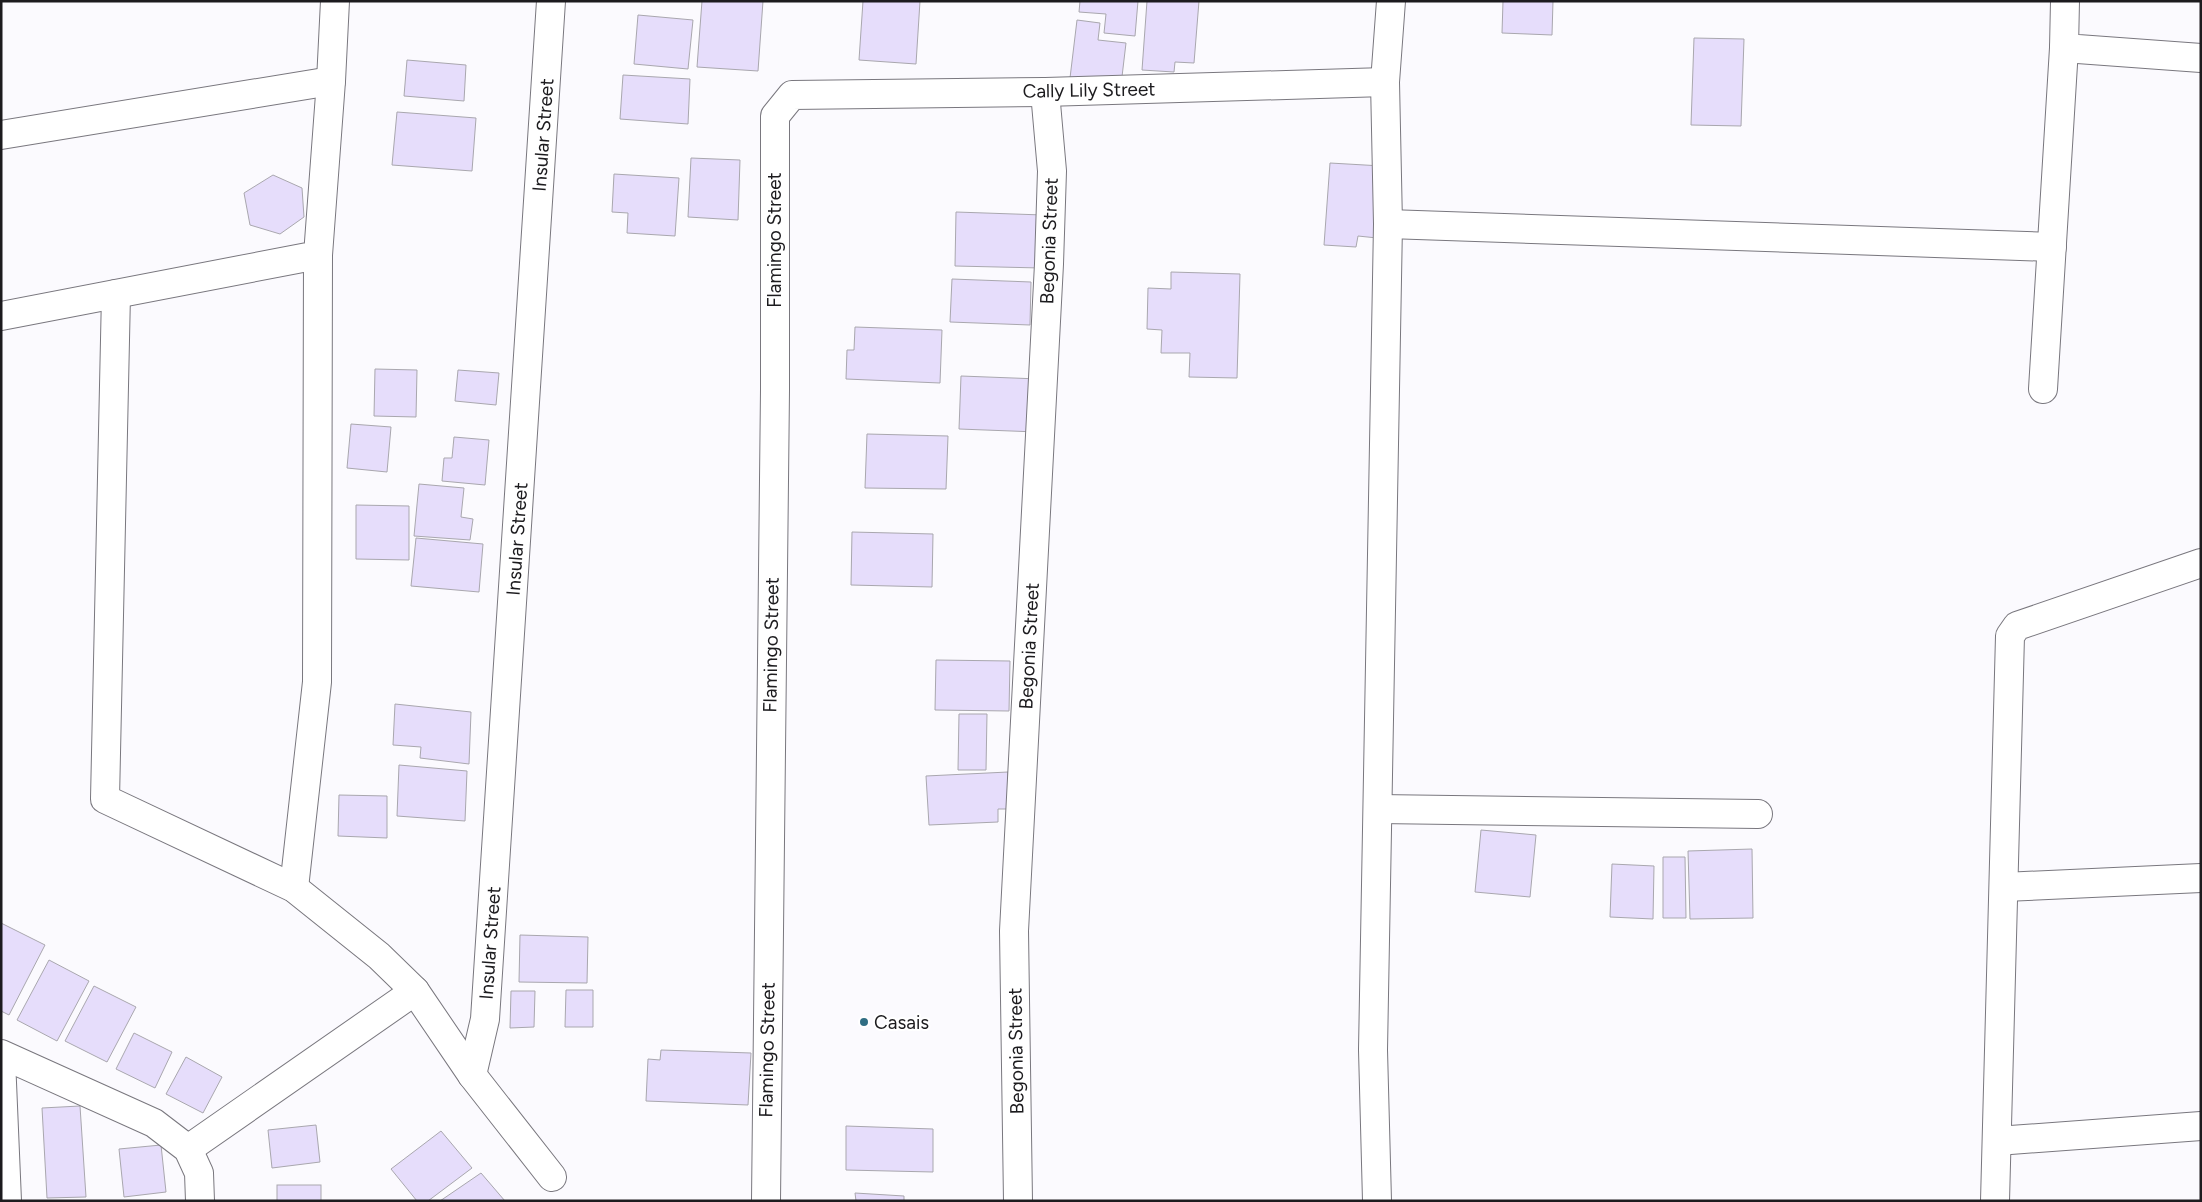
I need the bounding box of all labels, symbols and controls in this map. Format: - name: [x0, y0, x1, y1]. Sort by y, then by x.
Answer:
- street label: Cally Lily Street: [1022, 77, 1156, 103]
- street label: Insular Street: [528, 78, 558, 192]
- street label: Flamingo Street: [763, 172, 786, 308]
- street label: Begonia Street: [1035, 177, 1063, 305]
- street label: Insular Street: [502, 482, 532, 596]
- street label: Flamingo Street: [758, 577, 784, 713]
- street label: Begonia Street: [1014, 582, 1044, 710]
- street label: Insular Street: [475, 886, 505, 1000]
- street label: Flamingo Street: [754, 982, 780, 1118]
- street label: Begonia Street: [1003, 987, 1029, 1115]
- place label: Casais: [874, 1011, 929, 1034]
- marker: Casais: [858, 1016, 870, 1028]

